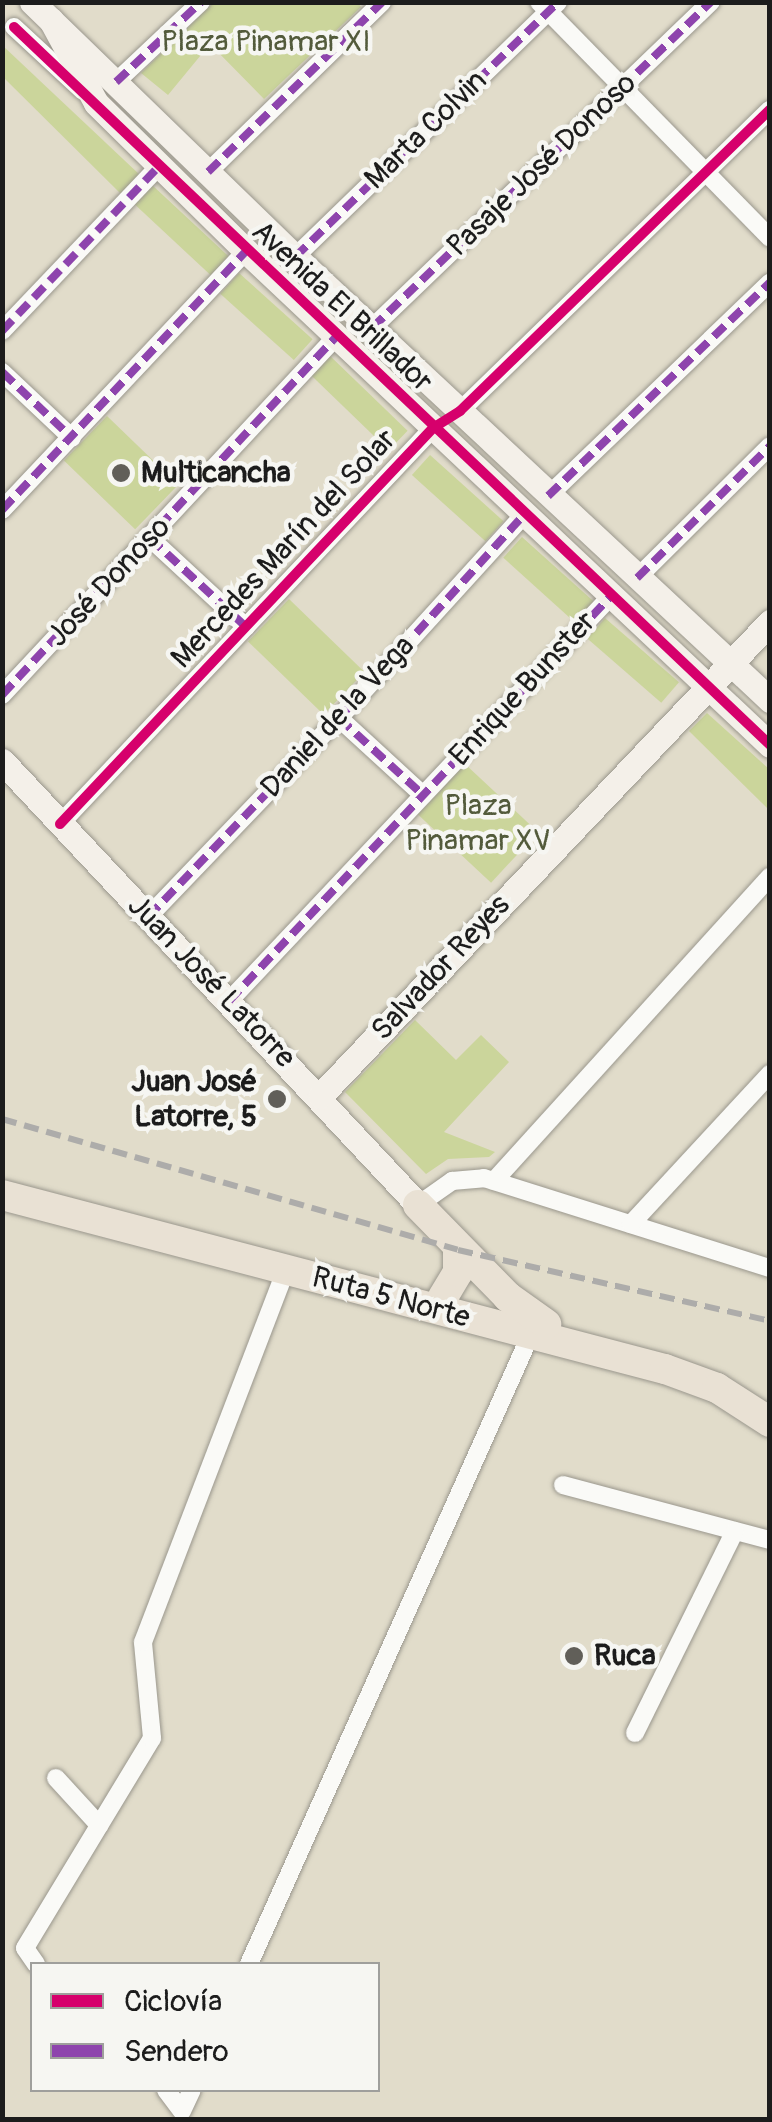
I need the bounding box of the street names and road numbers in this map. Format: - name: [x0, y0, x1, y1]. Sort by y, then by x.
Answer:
- street label: Marta Colvin: [357, 63, 495, 197]
- street label: Pasaje José Donoso: [440, 66, 644, 264]
- street label: Avenida El Brillador: [244, 214, 440, 400]
- street label: Mercedes Marín del Solar: [164, 422, 404, 676]
- street label: José Donoso: [40, 510, 178, 654]
- street label: Enrique Bunster: [442, 604, 604, 774]
- street label: Daniel de la Vega: [254, 629, 422, 805]
- street label: Juan José Latorre: [120, 888, 302, 1076]
- street label: Salvador Reyes: [364, 888, 518, 1048]
- street label: Ruta 5 Norte: [308, 1260, 474, 1336]

